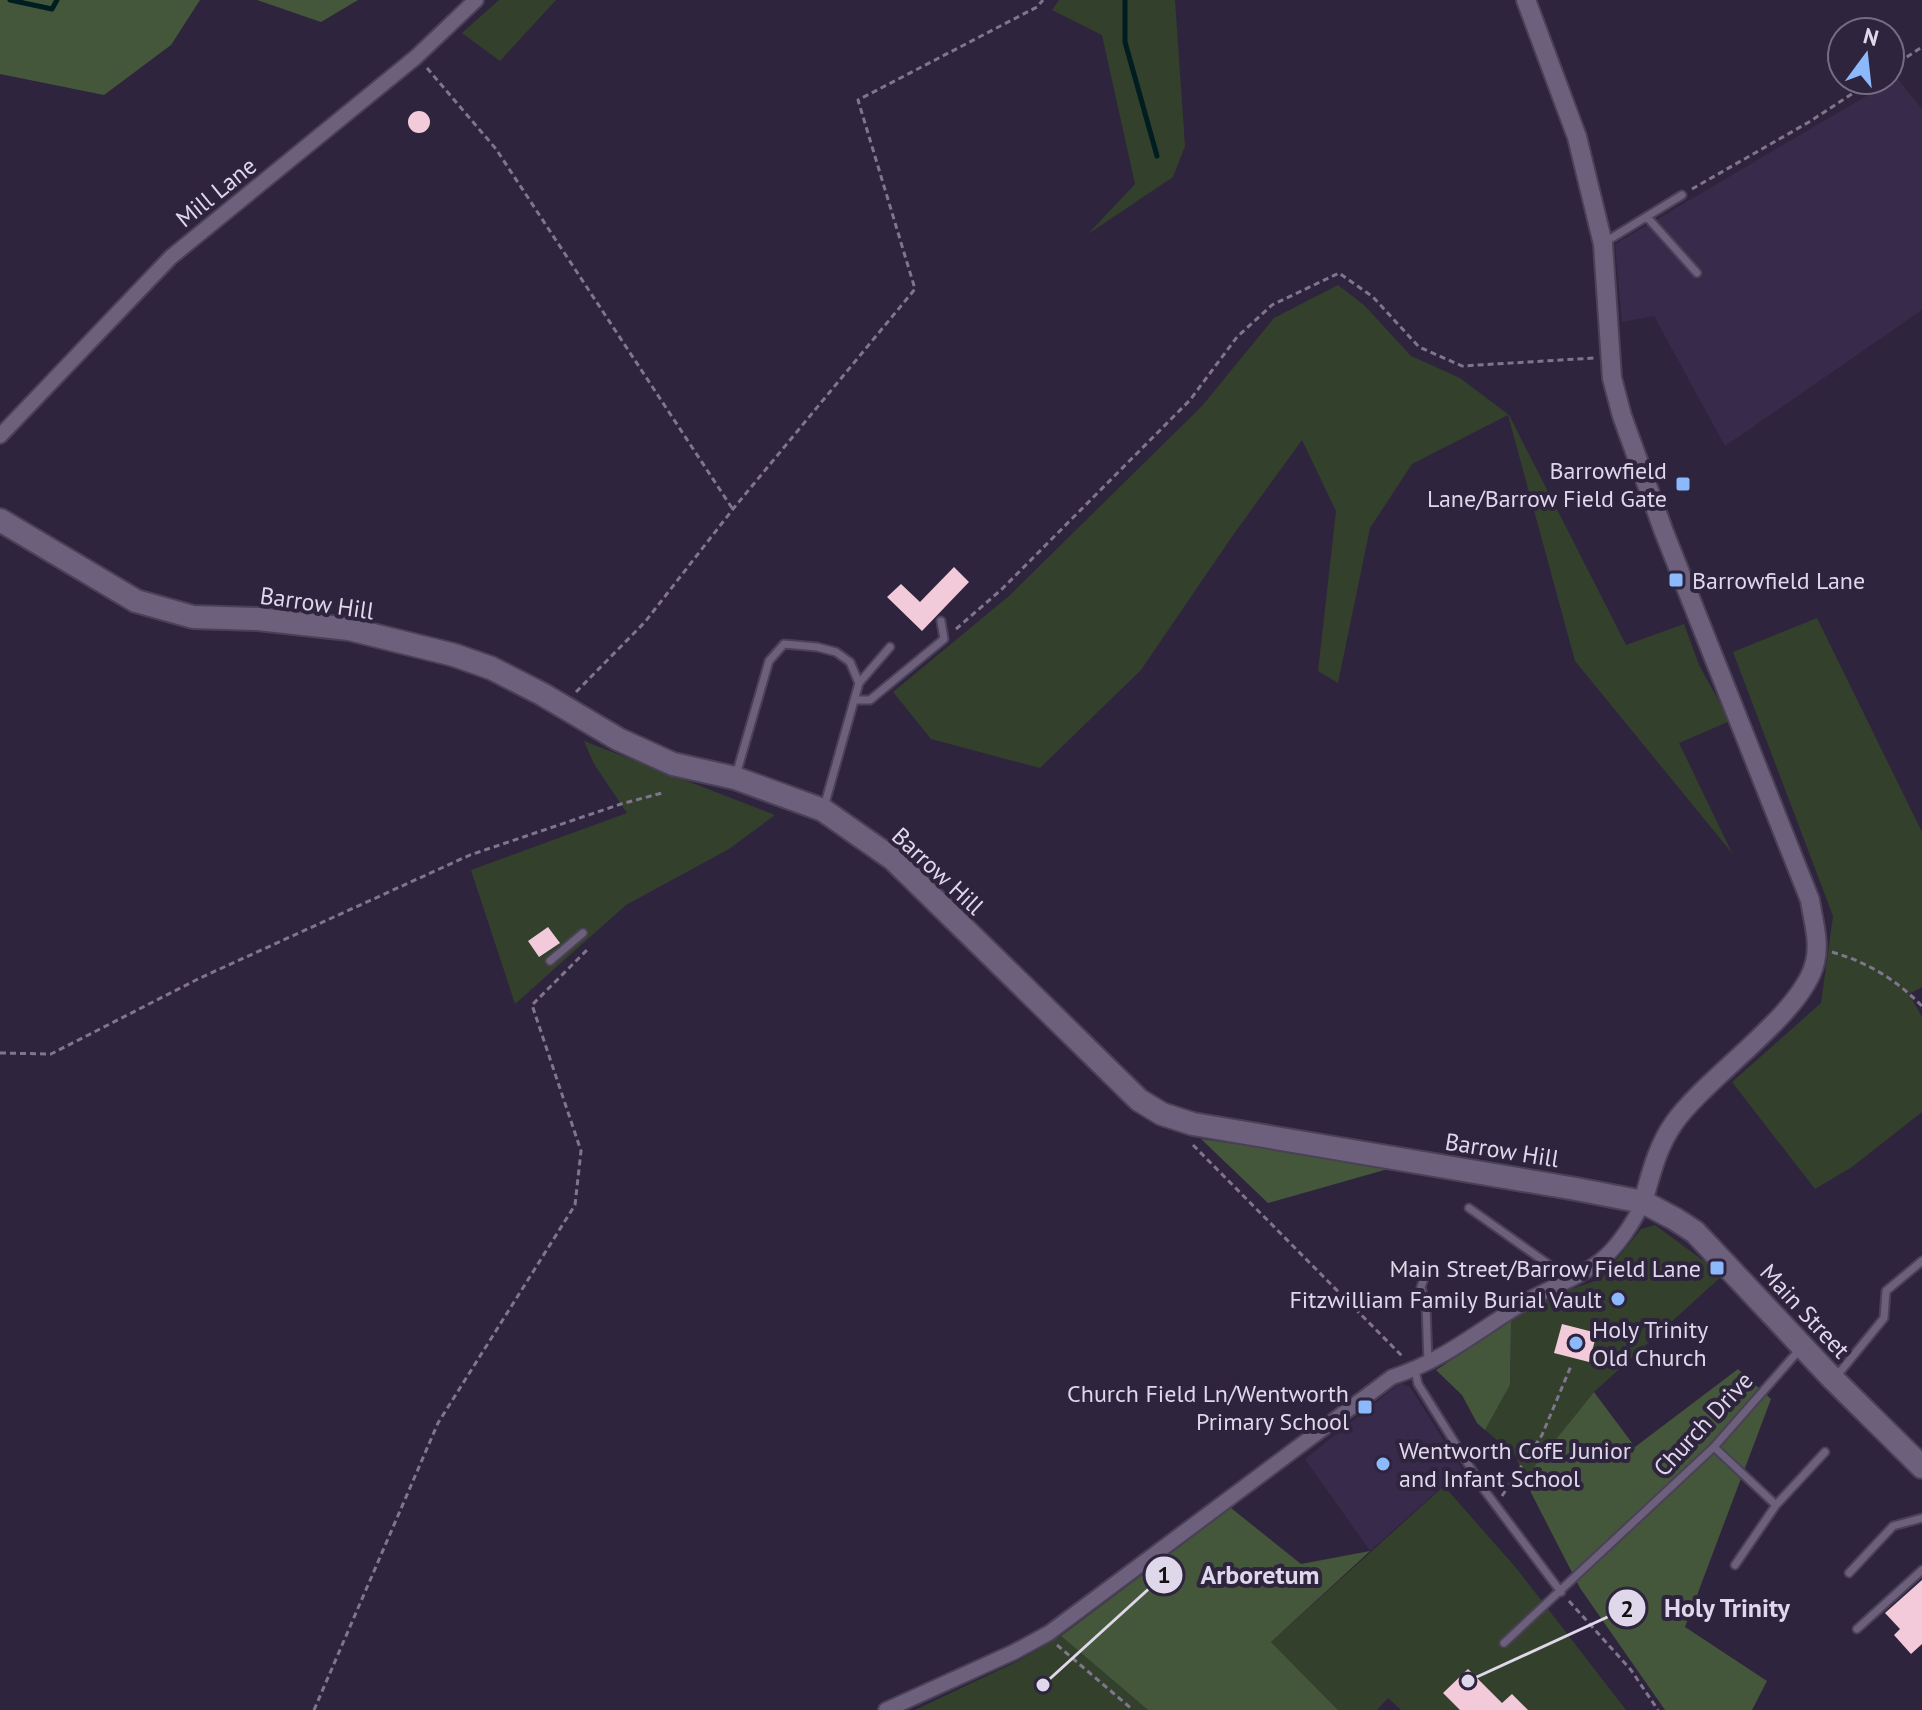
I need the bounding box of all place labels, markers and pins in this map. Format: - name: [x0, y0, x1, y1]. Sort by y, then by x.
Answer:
- place label: Barrowfield Lane/Barrow Field Gate: [1427, 455, 1667, 514]
- marker: Barrowfield Lane/Barrow Field Gate: [1674, 475, 1692, 493]
- place label: Barrowfield Lane: [1692, 565, 1865, 596]
- marker: Barrowfield Lane: [1667, 571, 1685, 589]
- place label: Main Street/Barrow Field Lane: [1390, 1253, 1701, 1284]
- marker: Main Street/Barrow Field Lane: [1708, 1259, 1726, 1277]
- place label: Fitzwilliam Family Burial Vault: [1289, 1284, 1602, 1315]
- marker: Fitzwilliam Family Burial Vault: [1609, 1290, 1627, 1308]
- place label: Holy Trinity Old Church: [1592, 1314, 1708, 1373]
- marker: Holy Trinity Old Church: [1567, 1334, 1585, 1352]
- place label: Church Field Ln/Wentworth Primary School: [1067, 1378, 1349, 1437]
- marker: Church Field Ln/Wentworth Primary School: [1356, 1398, 1374, 1416]
- place label: Wentworth CofE Junior and Infant School: [1399, 1435, 1631, 1494]
- marker: Wentworth CofE Junior and Infant School: [1374, 1455, 1392, 1473]
- callout: Arboretum: [1144, 1550, 1335, 1600]
- callout: Holy Trinity: [1607, 1583, 1807, 1633]

